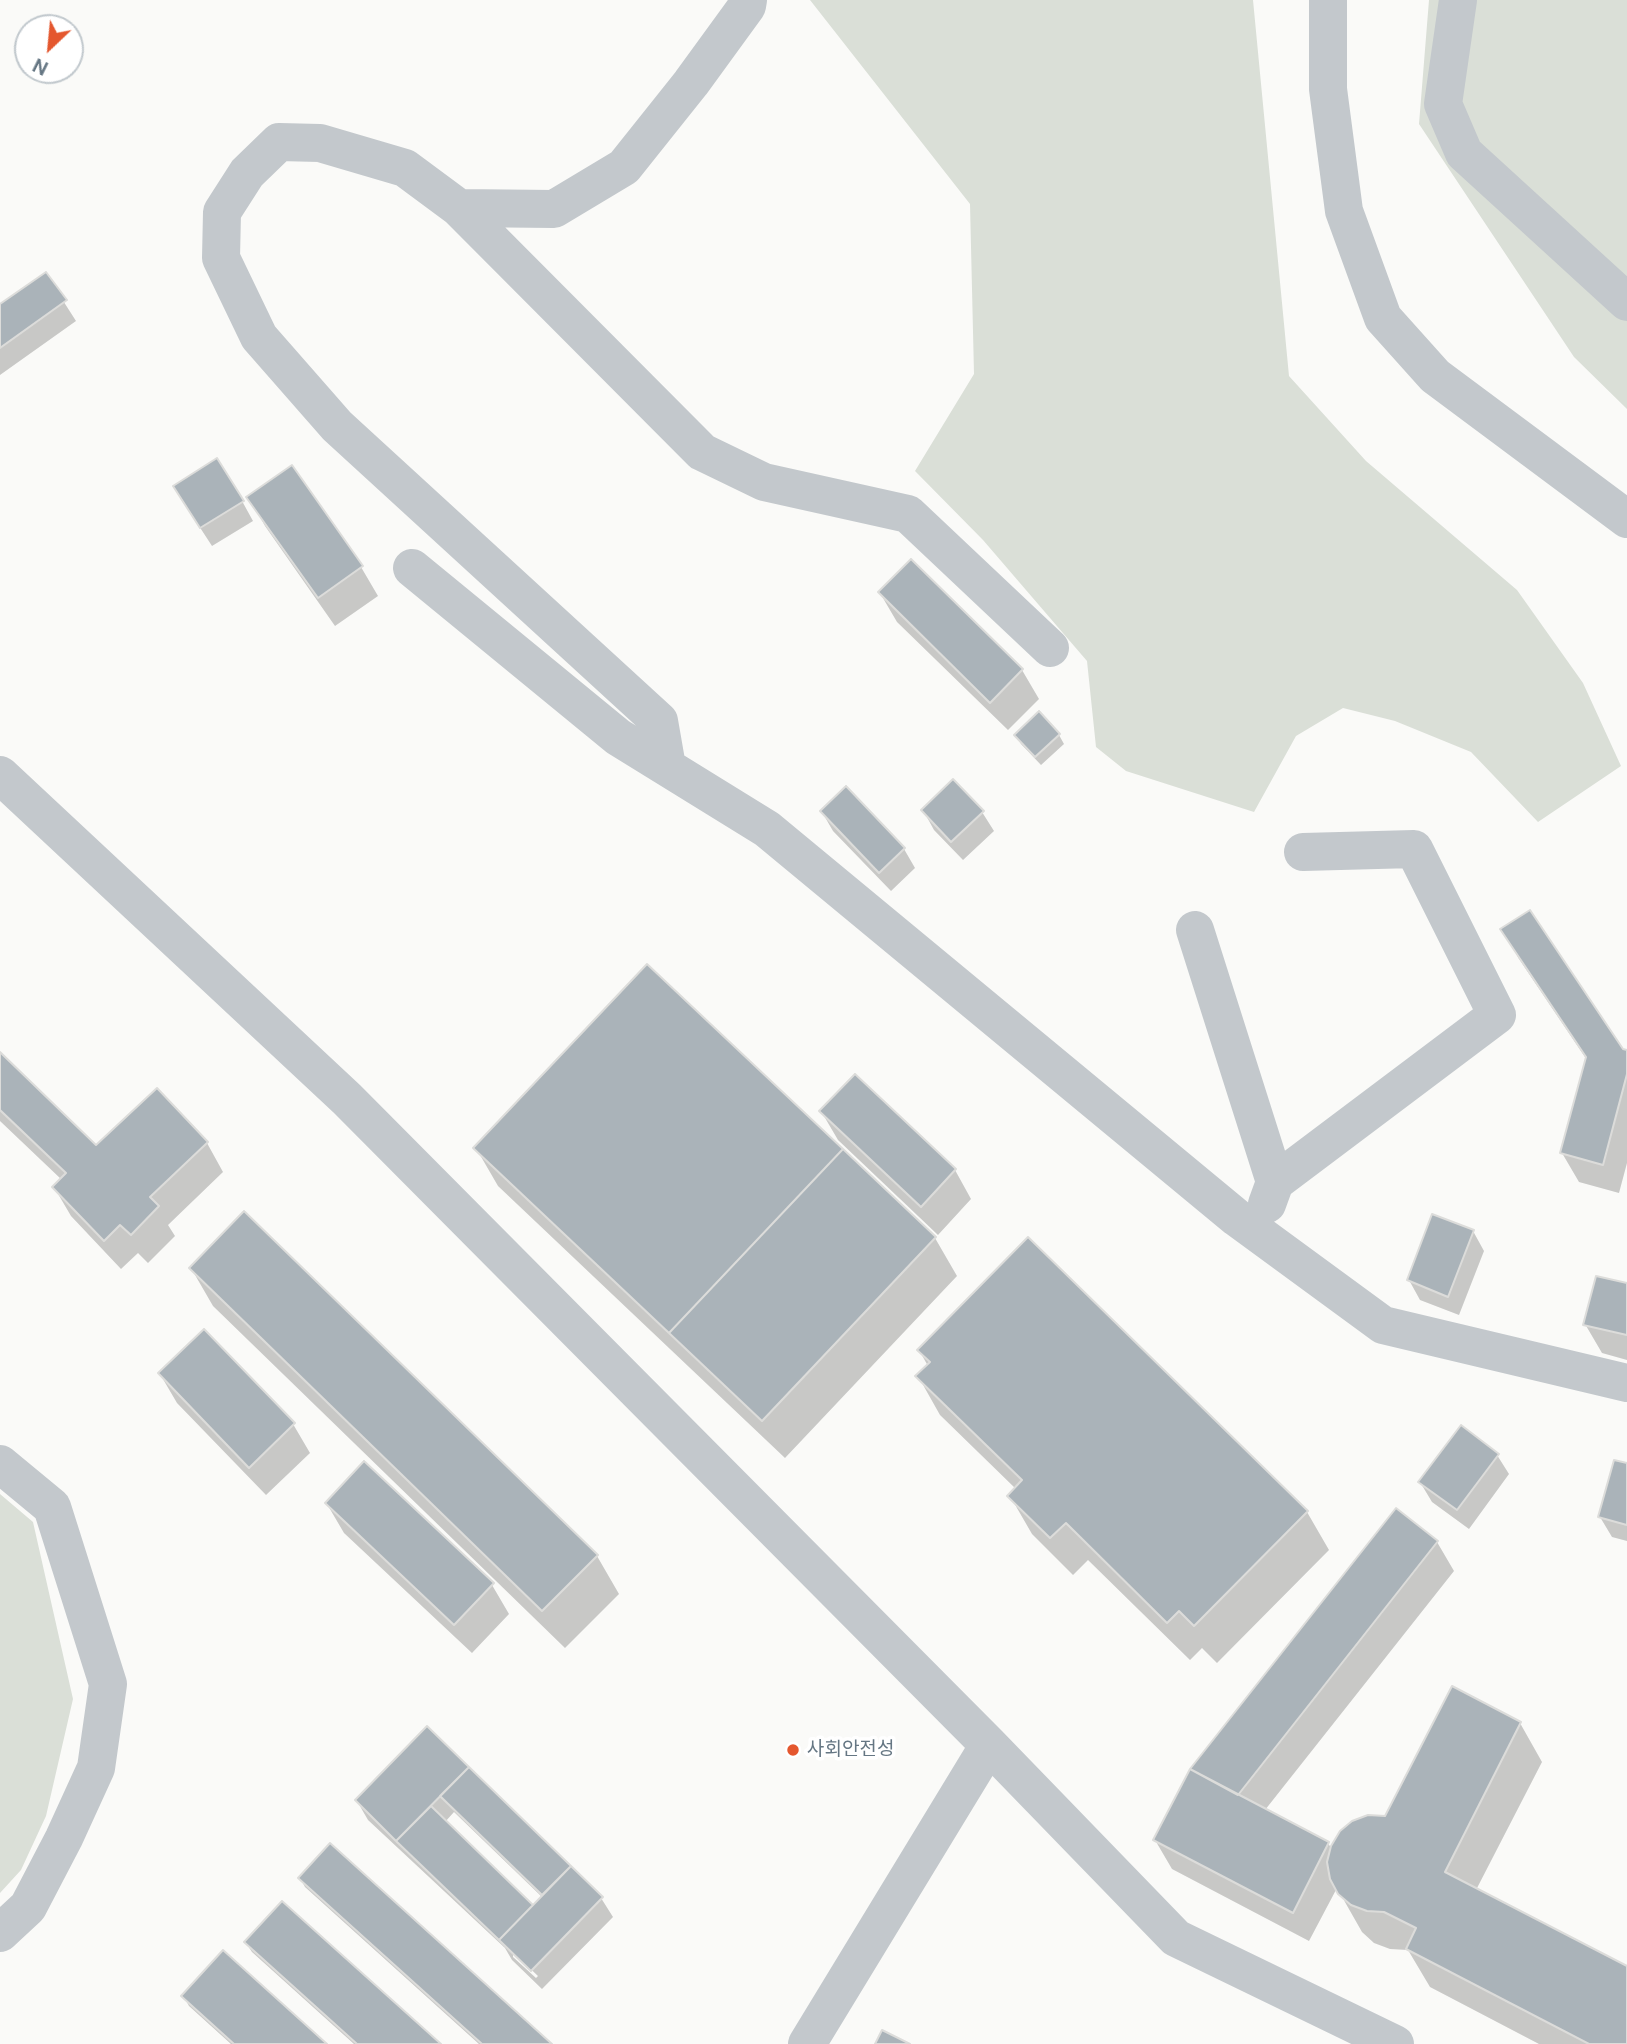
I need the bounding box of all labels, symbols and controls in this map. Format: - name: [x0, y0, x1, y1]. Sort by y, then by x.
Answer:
- north arrow: [14, 14, 84, 84]
- text: N: [29, 52, 52, 81]
- place label: 사회안전성: [807, 1739, 894, 1761]
- marker: 사회안전성: [785, 1742, 801, 1758]

